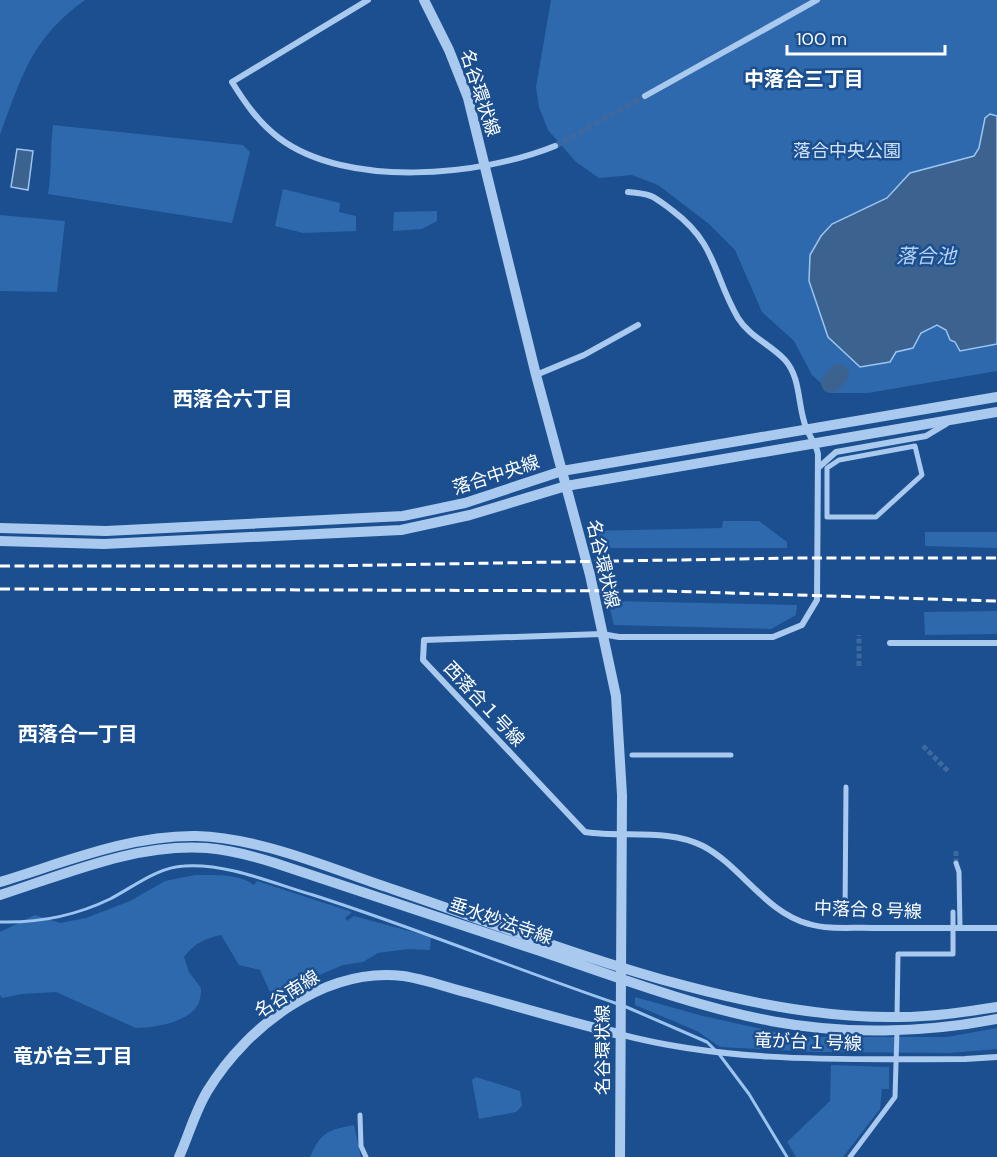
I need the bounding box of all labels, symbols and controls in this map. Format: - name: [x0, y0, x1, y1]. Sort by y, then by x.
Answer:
- scale bar: [787, 18, 944, 56]
- text: 100 m: [796, 27, 847, 51]
- street label: 名谷環状線: [455, 46, 505, 140]
- district label: 中落合三丁目: [744, 66, 864, 92]
- park label: 落合中央公園: [793, 139, 901, 163]
- water label: 落合池: [896, 243, 958, 269]
- district label: 西落合六丁目: [173, 386, 293, 412]
- street label: 落合中央線: [449, 450, 543, 500]
- street label: 名谷環状線: [581, 517, 625, 611]
- street label: 西落合１号線: [438, 656, 530, 752]
- district label: 西落合一丁目: [18, 721, 138, 747]
- street label: 垂水妙法寺線: [446, 892, 556, 950]
- street label: 中落合８号線: [814, 896, 922, 924]
- street label: 名谷南線: [250, 965, 324, 1023]
- street label: 名谷環状線: [591, 1005, 615, 1095]
- street label: 竜が台１号線: [754, 1028, 862, 1056]
- district label: 竜が台三丁目: [13, 1043, 133, 1069]

